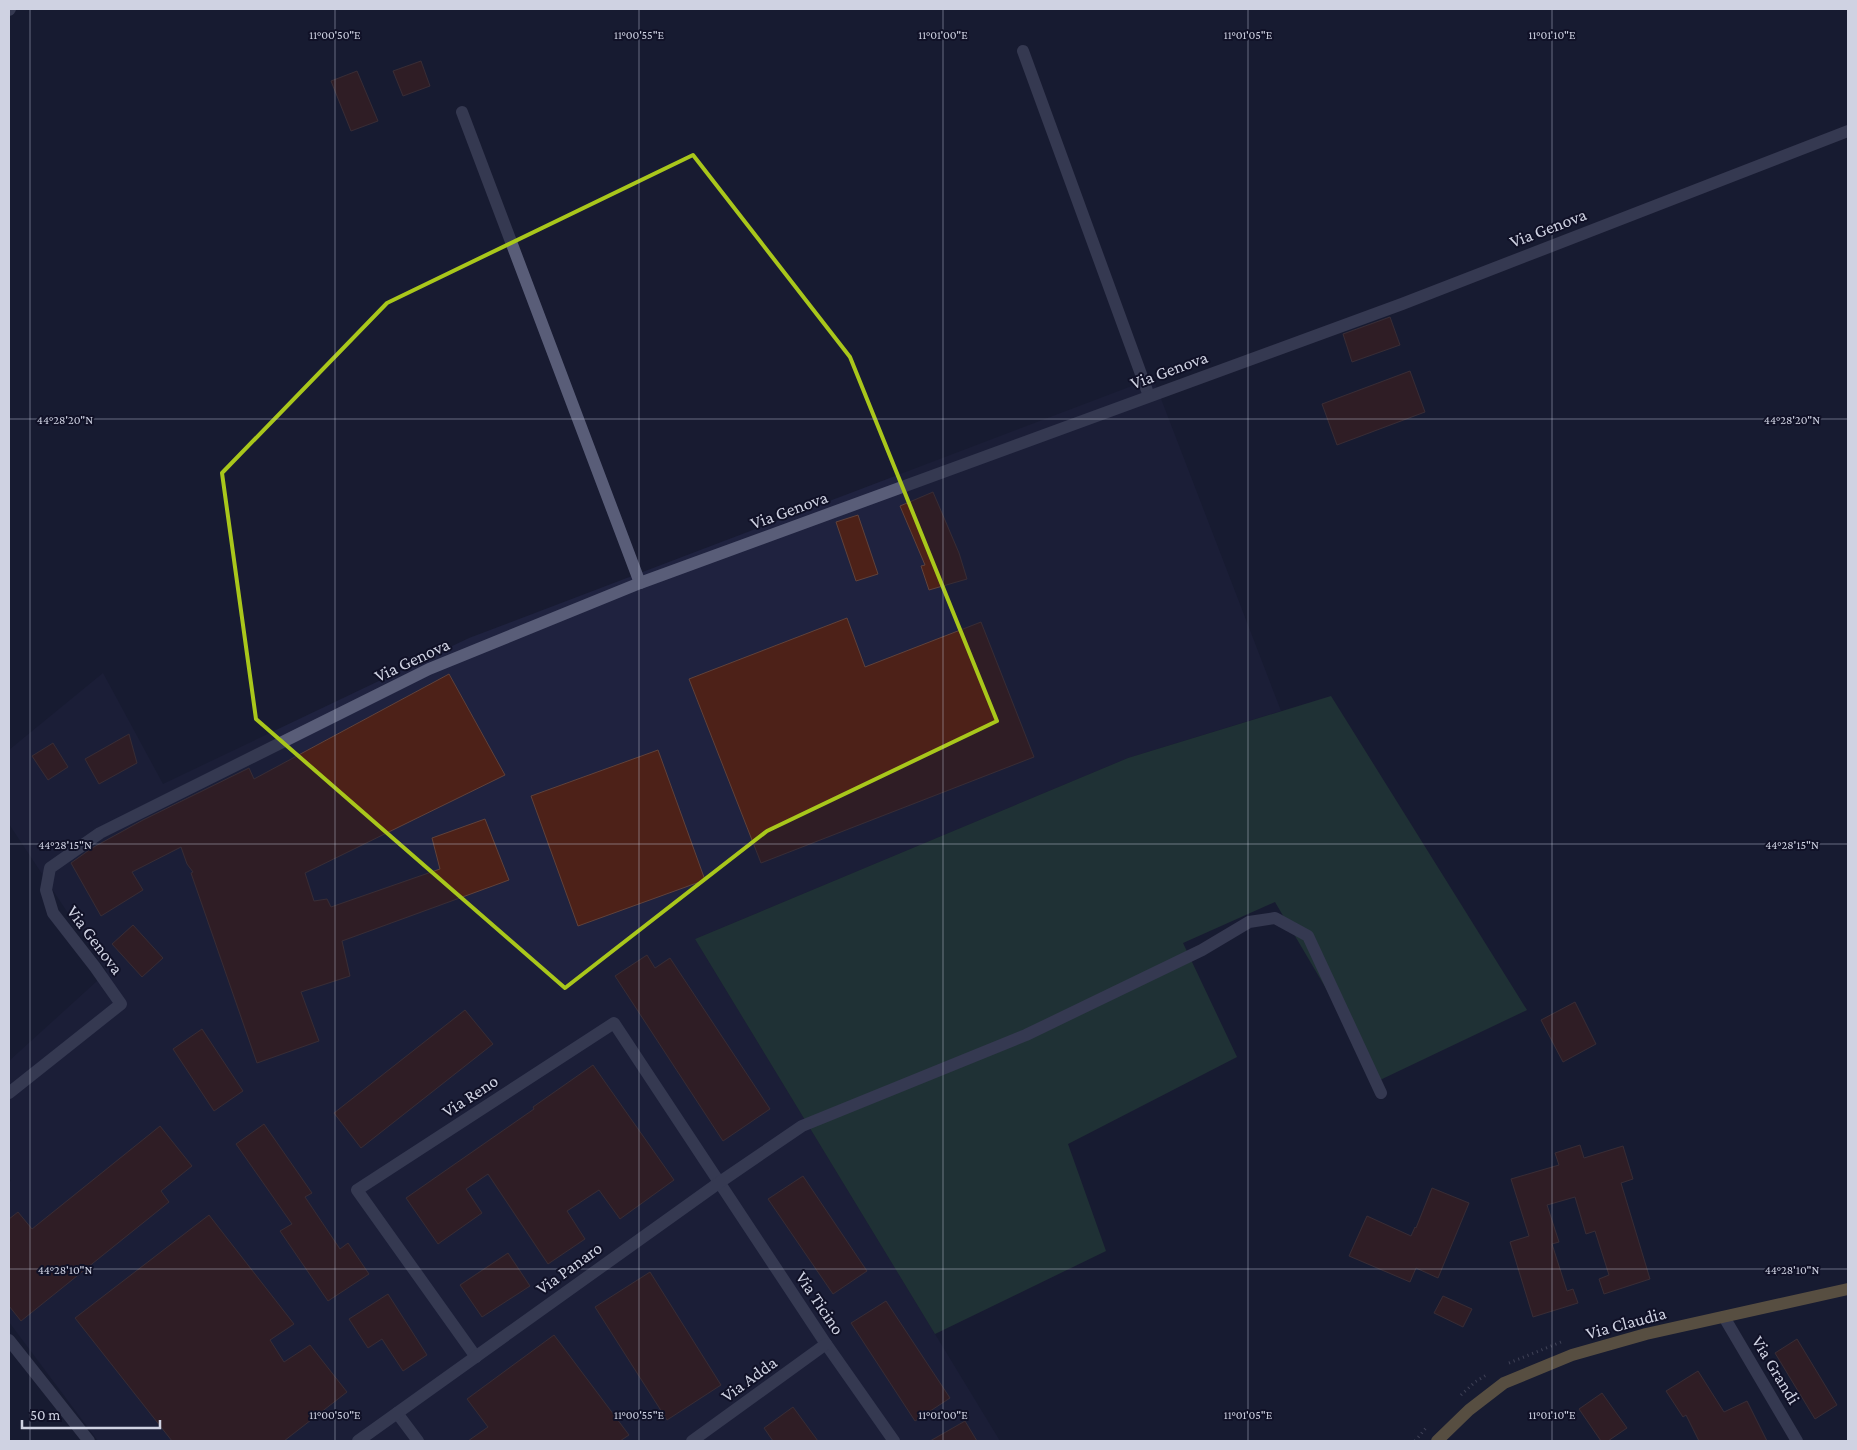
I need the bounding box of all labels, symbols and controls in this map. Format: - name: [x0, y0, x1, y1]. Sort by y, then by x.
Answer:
- text: 11°00'50"E: [309, 28, 361, 42]
- text: 11°00'55"E: [614, 28, 665, 42]
- text: 11°01'00"E: [918, 28, 968, 42]
- text: 11°01'05"E: [1224, 28, 1273, 42]
- text: 11°01'10"E: [1529, 28, 1576, 42]
- street label: Via Genova: [1507, 204, 1589, 252]
- street label: Via Genova: [1128, 347, 1210, 393]
- text: 44°28'20"N: [37, 413, 93, 427]
- text: 44°28'20"N: [1764, 413, 1820, 427]
- street label: Via Genova: [748, 487, 830, 533]
- street label: Via Genova: [371, 634, 453, 686]
- text: 44°28'15"N: [38, 838, 92, 852]
- text: 44°28'15"N: [1765, 838, 1819, 852]
- street label: Via Genova: [63, 902, 127, 978]
- street label: Via Reno: [438, 1071, 502, 1121]
- street label: Via Panaro: [532, 1237, 606, 1299]
- text: 44°28'10"N: [38, 1263, 92, 1277]
- text: 44°28'10"N: [1765, 1263, 1819, 1277]
- street label: Via Ticino: [792, 1268, 848, 1338]
- street label: Via Claudia: [1584, 1303, 1668, 1343]
- street label: Via Grandi: [1748, 1332, 1804, 1408]
- street label: Via Adda: [717, 1352, 781, 1406]
- scale bar: [22, 1398, 160, 1430]
- text: 50 m: [30, 1407, 60, 1423]
- text: 11°00'50"E: [309, 1408, 361, 1422]
- text: 11°00'55"E: [614, 1408, 665, 1422]
- text: 11°01'00"E: [918, 1408, 968, 1422]
- text: 11°01'05"E: [1224, 1408, 1273, 1422]
- text: 11°01'10"E: [1529, 1408, 1576, 1422]

